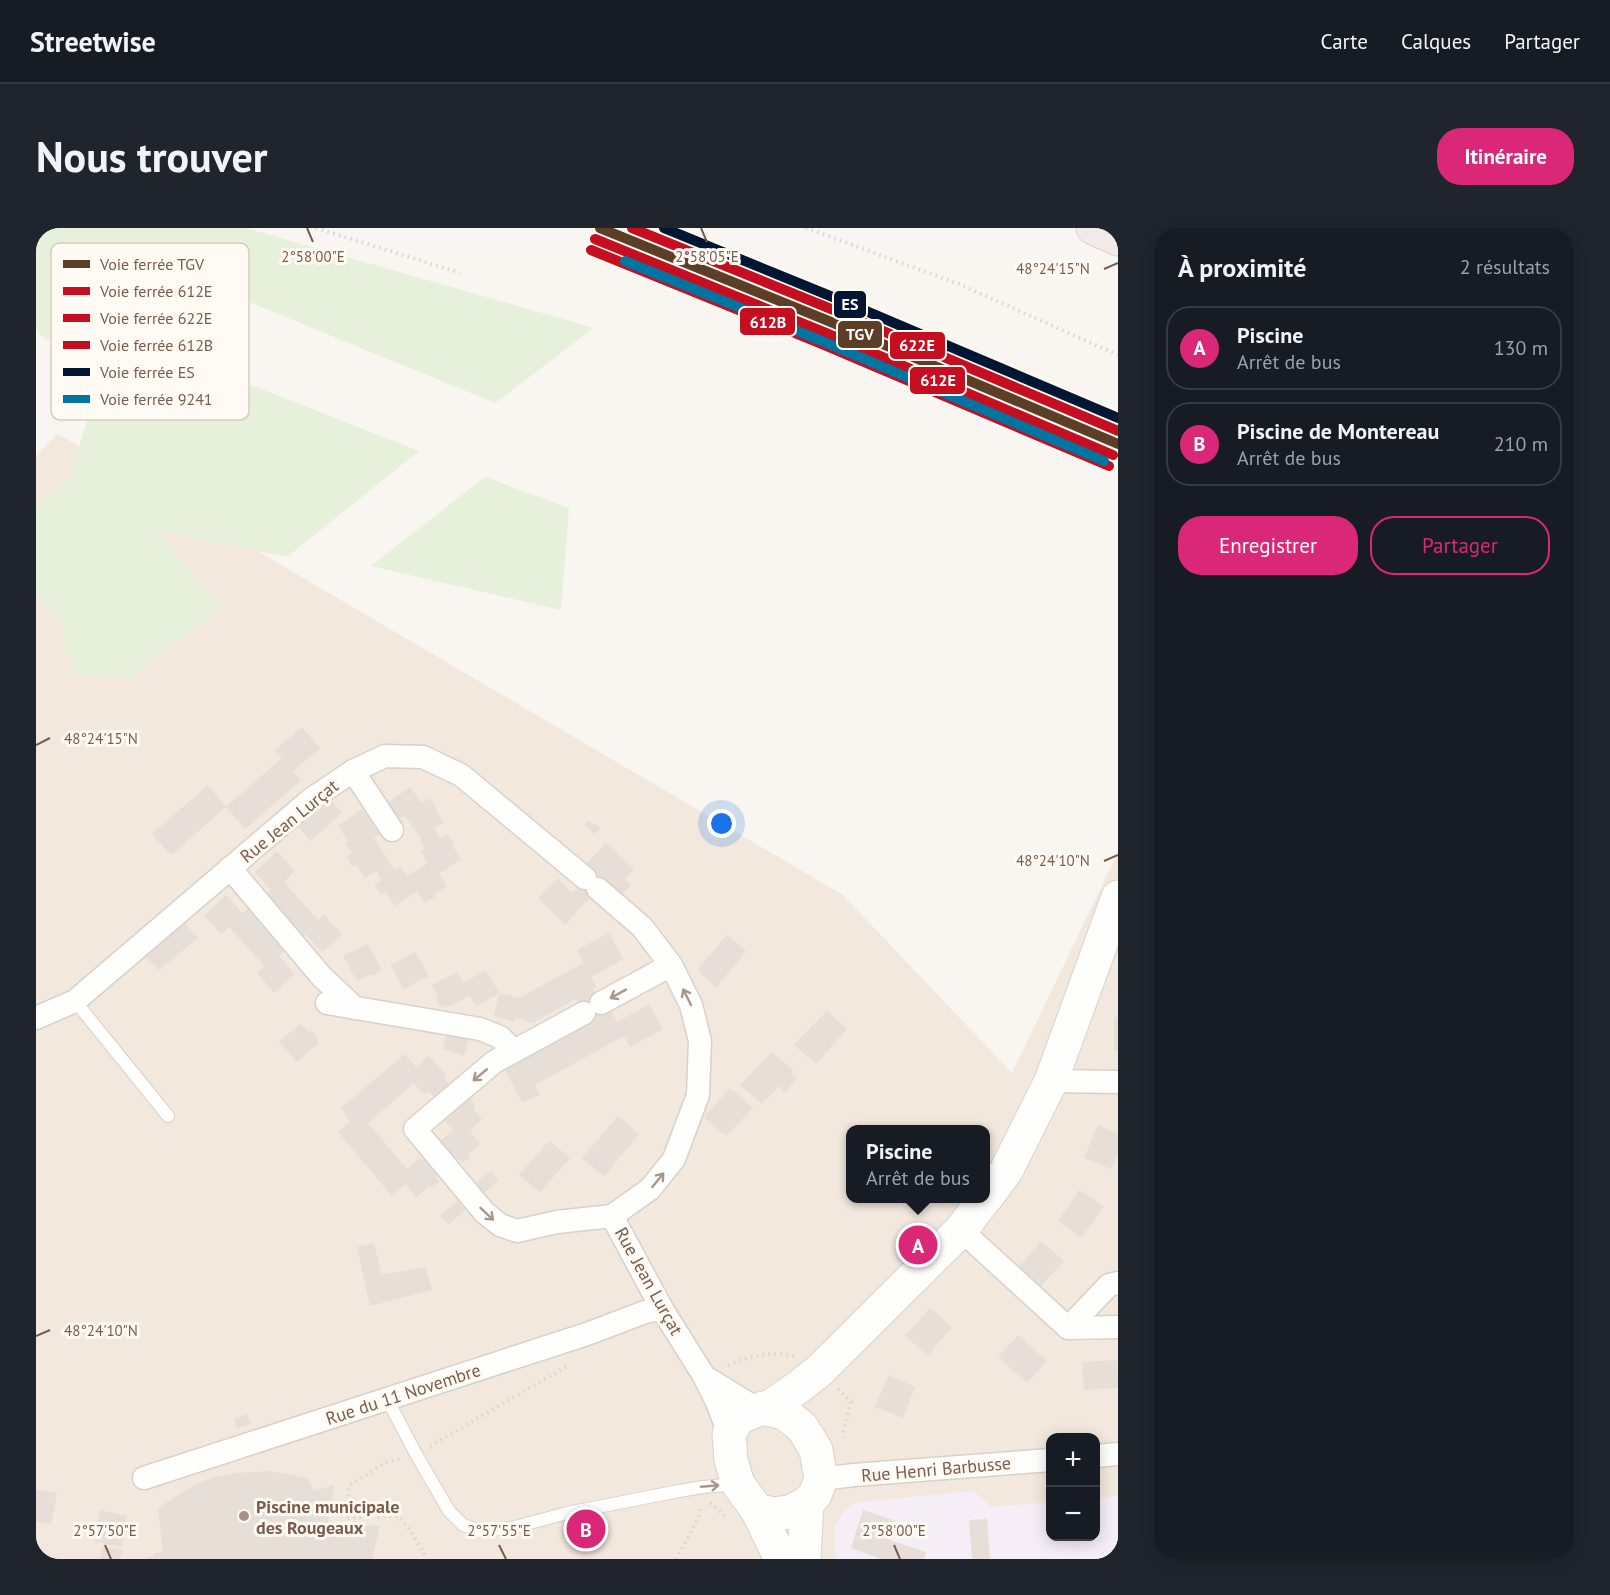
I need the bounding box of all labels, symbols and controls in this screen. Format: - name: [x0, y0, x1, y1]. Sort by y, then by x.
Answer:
- text: Streetwise: [30, 23, 156, 60]
- text: Carte: [1321, 28, 1368, 55]
- text: Calques: [1401, 28, 1471, 55]
- text: Partager: [1504, 28, 1580, 55]
- button: Itinéraire: [1437, 128, 1574, 185]
- text: Nous trouver: [36, 129, 267, 184]
- legend: [51, 243, 249, 420]
- text: 2°58'00"E: [281, 247, 345, 266]
- text: 2°58'05"E: [675, 247, 739, 266]
- text: À proximité: [1178, 251, 1306, 284]
- text: Voie ferrée TGV: [99, 254, 205, 274]
- text: 2 résultats: [1460, 254, 1550, 280]
- text: 48°24'15"N: [1016, 259, 1090, 278]
- text: Voie ferrée 612E: [99, 281, 212, 301]
- line badge: ES: [833, 290, 867, 319]
- text: ES: [842, 294, 858, 314]
- line badge: 612B: [739, 307, 796, 336]
- text: Voie ferrée 622E: [99, 308, 212, 328]
- text: 612B: [750, 312, 786, 332]
- line badge: TGV: [837, 320, 883, 349]
- text: Piscine: [1237, 321, 1303, 349]
- text: TGV: [846, 324, 874, 344]
- line badge: 622E: [889, 331, 946, 360]
- text: Voie ferrée 612B: [99, 335, 213, 355]
- text: 622E: [899, 335, 935, 355]
- text: A: [1193, 335, 1206, 361]
- text: 130 m: [1494, 335, 1548, 361]
- text: Arrêt de bus: [1237, 349, 1341, 375]
- text: Voie ferrée ES: [99, 362, 195, 382]
- line badge: 612E: [909, 366, 966, 395]
- text: 612E: [920, 370, 956, 390]
- text: Voie ferrée 9241: [99, 389, 213, 409]
- text: Piscine de Montereau: [1237, 417, 1439, 445]
- text: B: [1194, 431, 1205, 457]
- text: 210 m: [1494, 431, 1548, 457]
- text: Arrêt de bus: [1237, 445, 1341, 471]
- button: Enregistrer: [1178, 516, 1358, 575]
- button: Partager: [1370, 516, 1550, 575]
- text: 48°24'15"N: [64, 729, 138, 748]
- street label: Rue Jean Lurçat: [235, 774, 343, 868]
- your location: [707, 809, 736, 838]
- text: 48°24'10"N: [1016, 851, 1090, 870]
- one-way arrow: [610, 988, 627, 1000]
- one-way arrow: [680, 988, 692, 1006]
- one-way arrow: [473, 1068, 488, 1082]
- popup: [846, 1125, 990, 1203]
- text: Piscine: [866, 1137, 932, 1165]
- text: Arrêt de bus: [866, 1165, 970, 1191]
- one-way arrow: [651, 1172, 664, 1188]
- one-way arrow: [480, 1206, 495, 1221]
- pin: A: [898, 1222, 938, 1268]
- street label: Rue Jean Lurçat: [610, 1223, 688, 1339]
- text: 48°24'10"N: [64, 1321, 138, 1340]
- street label: Rue du 11 Novembre: [323, 1358, 483, 1430]
- map controls: [1046, 1433, 1100, 1541]
- button: +: [1046, 1433, 1100, 1487]
- street label: Rue Henri Barbusse: [860, 1451, 1012, 1487]
- one-way arrow: [700, 1480, 720, 1491]
- button: −: [1046, 1487, 1100, 1541]
- place label: Piscine municipale des Rougeaux: [256, 1495, 399, 1539]
- pin: B: [566, 1506, 606, 1552]
- marker: Piscine municipale des Rougeaux: [237, 1509, 251, 1523]
- text: 2°57'50"E: [73, 1521, 137, 1540]
- text: 2°57'55"E: [467, 1521, 531, 1540]
- text: 2°58'00"E: [862, 1521, 926, 1540]

